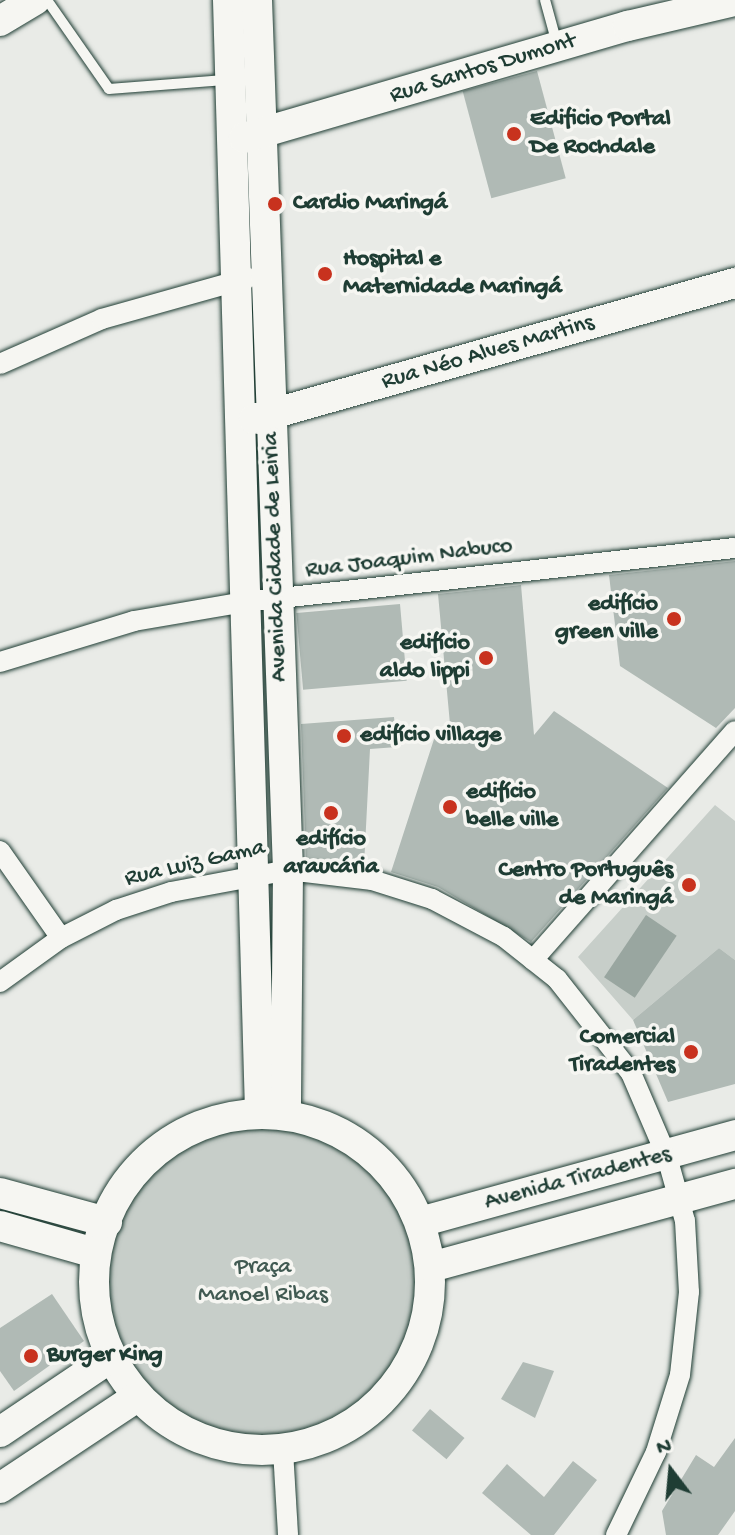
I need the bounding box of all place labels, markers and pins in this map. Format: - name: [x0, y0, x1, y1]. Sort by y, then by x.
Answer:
- place label: Edificio Portal De Rochdale: [530, 106, 671, 162]
- marker: Edificio Portal De Rochdale: [505, 125, 523, 143]
- place label: Cardio Maringá: [293, 190, 447, 218]
- marker: Cardio Maringá: [264, 193, 286, 215]
- place label: Hospital e Maternidade Maringá: [343, 246, 562, 302]
- marker: Hospital e Maternidade Maringá: [314, 263, 336, 285]
- place label: edifício green ville: [555, 591, 658, 647]
- marker: edifício green ville: [665, 610, 683, 628]
- place label: edifício aldo lippi: [380, 630, 470, 686]
- marker: edifício aldo lippi: [477, 649, 495, 667]
- place label: edifício village: [360, 722, 501, 750]
- marker: edifício village: [335, 727, 353, 745]
- place label: edifício belle ville: [466, 779, 558, 835]
- marker: edifício belle ville: [441, 798, 459, 816]
- marker: edifício araucária: [322, 804, 340, 822]
- place label: edifício araucária: [284, 826, 378, 882]
- place label: Centro Português de Maringá: [498, 857, 673, 913]
- marker: Centro Português de Maringá: [680, 876, 698, 894]
- place label: Comercial Tiradentes: [570, 1024, 675, 1080]
- marker: Comercial Tiradentes: [682, 1043, 700, 1061]
- place label: Burger King: [47, 1342, 163, 1370]
- marker: Burger King: [22, 1347, 40, 1365]

